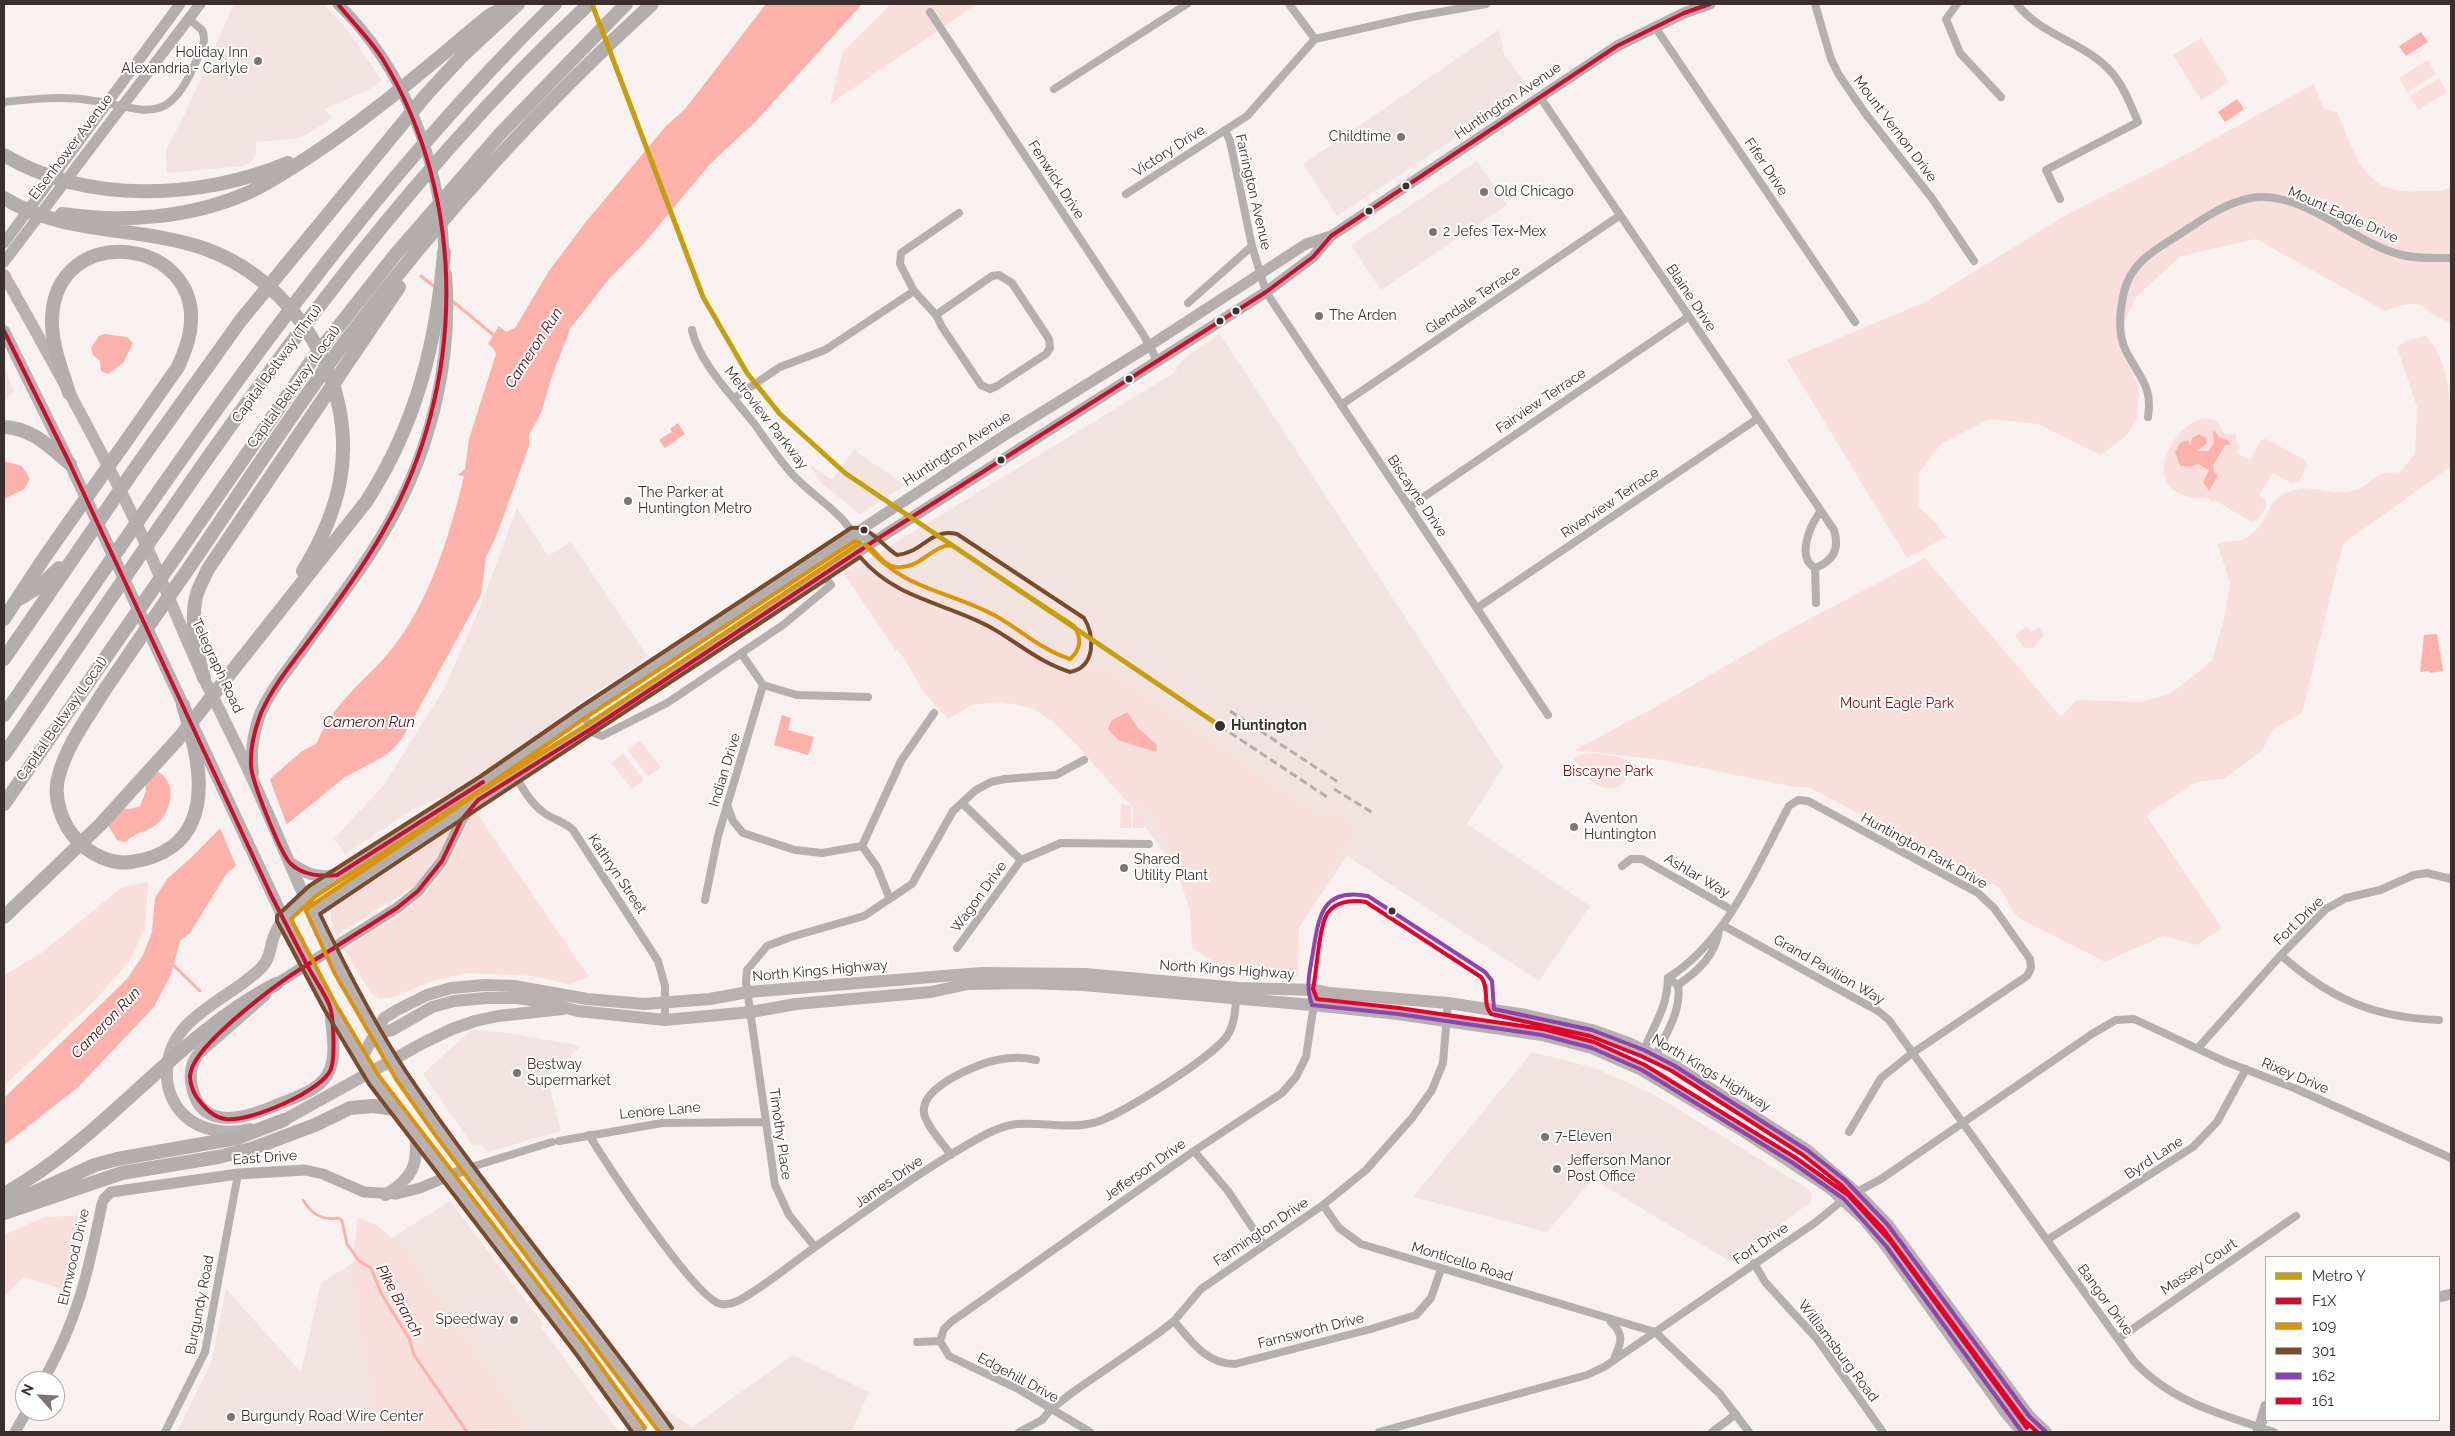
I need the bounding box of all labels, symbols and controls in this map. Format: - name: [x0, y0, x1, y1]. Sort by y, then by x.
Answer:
- place label: Holiday Inn Alexandria - Carlyle: [121, 45, 248, 78]
- marker: Holiday Inn Alexandria - Carlyle: [252, 55, 264, 67]
- street label: Huntington Avenue: [1451, 59, 1565, 143]
- street label: Mount Vernon Drive: [1850, 73, 1940, 185]
- street label: Eisenhower Avenue: [26, 91, 116, 203]
- street label: Victory Drive: [1130, 121, 1208, 181]
- place label: Childtime: [1329, 129, 1391, 145]
- marker: Childtime: [1395, 131, 1407, 143]
- street label: Farrington Avenue: [1231, 132, 1275, 252]
- street label: Fifer Drive: [1741, 135, 1791, 199]
- street label: Fenwick Drive: [1024, 137, 1088, 223]
- unlabelled marker: [1401, 181, 1411, 191]
- street label: Mount Eagle Drive: [2285, 183, 2401, 247]
- place label: Old Chicago: [1494, 184, 1574, 200]
- marker: Old Chicago: [1478, 186, 1490, 198]
- unlabelled marker: [1364, 206, 1374, 216]
- place label: 2 Jefes Tex-Mex: [1443, 224, 1546, 240]
- marker: 2 Jefes Tex-Mex: [1427, 226, 1439, 238]
- street label: Blaine Drive: [1662, 261, 1720, 335]
- street label: Glendale Terrace: [1422, 262, 1524, 338]
- street label: Capital Beltway (Thru): [229, 302, 325, 426]
- water label: Cameron Run: [501, 305, 567, 391]
- unlabelled marker: [1231, 306, 1241, 316]
- place label: The Arden: [1329, 308, 1397, 324]
- marker: The Arden: [1313, 310, 1325, 322]
- unlabelled marker: [1215, 316, 1225, 326]
- street label: Capital Beltway (Local): [244, 322, 344, 452]
- street label: Metroview Parkway: [721, 363, 811, 473]
- street label: Fairview Terrace: [1493, 365, 1589, 437]
- unlabelled marker: [1124, 374, 1134, 384]
- street label: Huntington Avenue: [900, 408, 1014, 490]
- street label: Biscayne Drive: [1383, 452, 1451, 540]
- unlabelled marker: [996, 455, 1006, 465]
- street label: Riverview Terrace: [1558, 464, 1662, 542]
- place label: The Parker at Huntington Metro: [638, 485, 752, 518]
- marker: The Parker at Huntington Metro: [622, 495, 634, 507]
- unlabelled marker: [859, 525, 869, 535]
- street label: Telegraph Road: [188, 616, 246, 716]
- street label: Capital Beltway (Local): [13, 654, 111, 784]
- park label: Mount Eagle Park: [1840, 696, 1954, 712]
- water label: Cameron Run: [323, 713, 415, 731]
- place label: Huntington: [1231, 718, 1307, 734]
- marker: Huntington: [1213, 719, 1227, 733]
- street label: Indian Drive: [706, 731, 744, 809]
- park label: Biscayne Park: [1563, 764, 1653, 780]
- street label: Huntington Park Drive: [1858, 809, 1990, 893]
- place label: Aventon Huntington: [1584, 811, 1656, 844]
- marker: Aventon Huntington: [1568, 821, 1580, 833]
- street label: Kathryn Street: [584, 831, 650, 917]
- street label: Ashlar Way: [1661, 850, 1733, 902]
- place label: Shared Utility Plant: [1134, 852, 1208, 884]
- street label: Wagon Drive: [948, 858, 1010, 936]
- marker: Shared Utility Plant: [1118, 862, 1130, 874]
- street label: Fort Drive: [2271, 893, 2327, 949]
- unlabelled marker: [1387, 906, 1397, 916]
- street label: Grand Pavilion Way: [1771, 931, 1887, 1009]
- street label: North Kings Highway: [752, 957, 888, 985]
- street label: North Kings Highway: [1159, 957, 1295, 983]
- water label: Cameron Run: [68, 984, 144, 1062]
- street label: North Kings Highway: [1648, 1031, 1774, 1115]
- street label: Rixey Drive: [2259, 1054, 2331, 1098]
- place label: Bestway Supermarket: [527, 1057, 611, 1090]
- marker: Bestway Supermarket: [511, 1067, 523, 1079]
- street label: Timothy Place: [765, 1087, 795, 1181]
- street label: Lenore Lane: [619, 1099, 701, 1123]
- place label: 7-Eleven: [1555, 1129, 1612, 1145]
- marker: 7-Eleven: [1539, 1131, 1551, 1143]
- street label: Byrd Lane: [2122, 1133, 2186, 1183]
- street label: Jefferson Drive: [1101, 1136, 1189, 1204]
- street label: East Drive: [232, 1147, 298, 1169]
- street label: James Drive: [852, 1152, 926, 1212]
- place label: Jefferson Manor Post Office: [1567, 1153, 1671, 1186]
- marker: Jefferson Manor Post Office: [1551, 1163, 1563, 1175]
- street label: Farmington Drive: [1210, 1194, 1312, 1270]
- street label: Elmwood Drive: [55, 1207, 93, 1307]
- street label: Fort Drive: [1730, 1220, 1792, 1268]
- street label: Massey Court: [2158, 1235, 2240, 1299]
- street label: Monticello Road: [1409, 1239, 1515, 1285]
- street label: Burgundy Road: [182, 1254, 218, 1356]
- legend: [2265, 1256, 2440, 1421]
- street label: Bangor Drive: [2074, 1261, 2136, 1339]
- water label: Pike Branch: [372, 1262, 426, 1340]
- text: Metro Y: [2312, 1267, 2366, 1285]
- text: F1X: [2312, 1292, 2336, 1310]
- street label: Williamsburg Road: [1794, 1297, 1882, 1405]
- street label: Farnsworth Drive: [1256, 1310, 1366, 1352]
- place label: Speedway: [436, 1312, 504, 1328]
- marker: Speedway: [508, 1314, 520, 1326]
- text: 109: [2312, 1317, 2336, 1335]
- text: 301: [2312, 1342, 2336, 1360]
- street label: Edgehill Drive: [974, 1350, 1062, 1406]
- text: 162: [2312, 1367, 2335, 1385]
- north arrow: [15, 1371, 65, 1421]
- text: N: [18, 1382, 37, 1398]
- text: 161: [2312, 1392, 2334, 1410]
- place label: Burgundy Road Wire Center: [241, 1409, 423, 1425]
- marker: Burgundy Road Wire Center: [225, 1411, 237, 1423]

